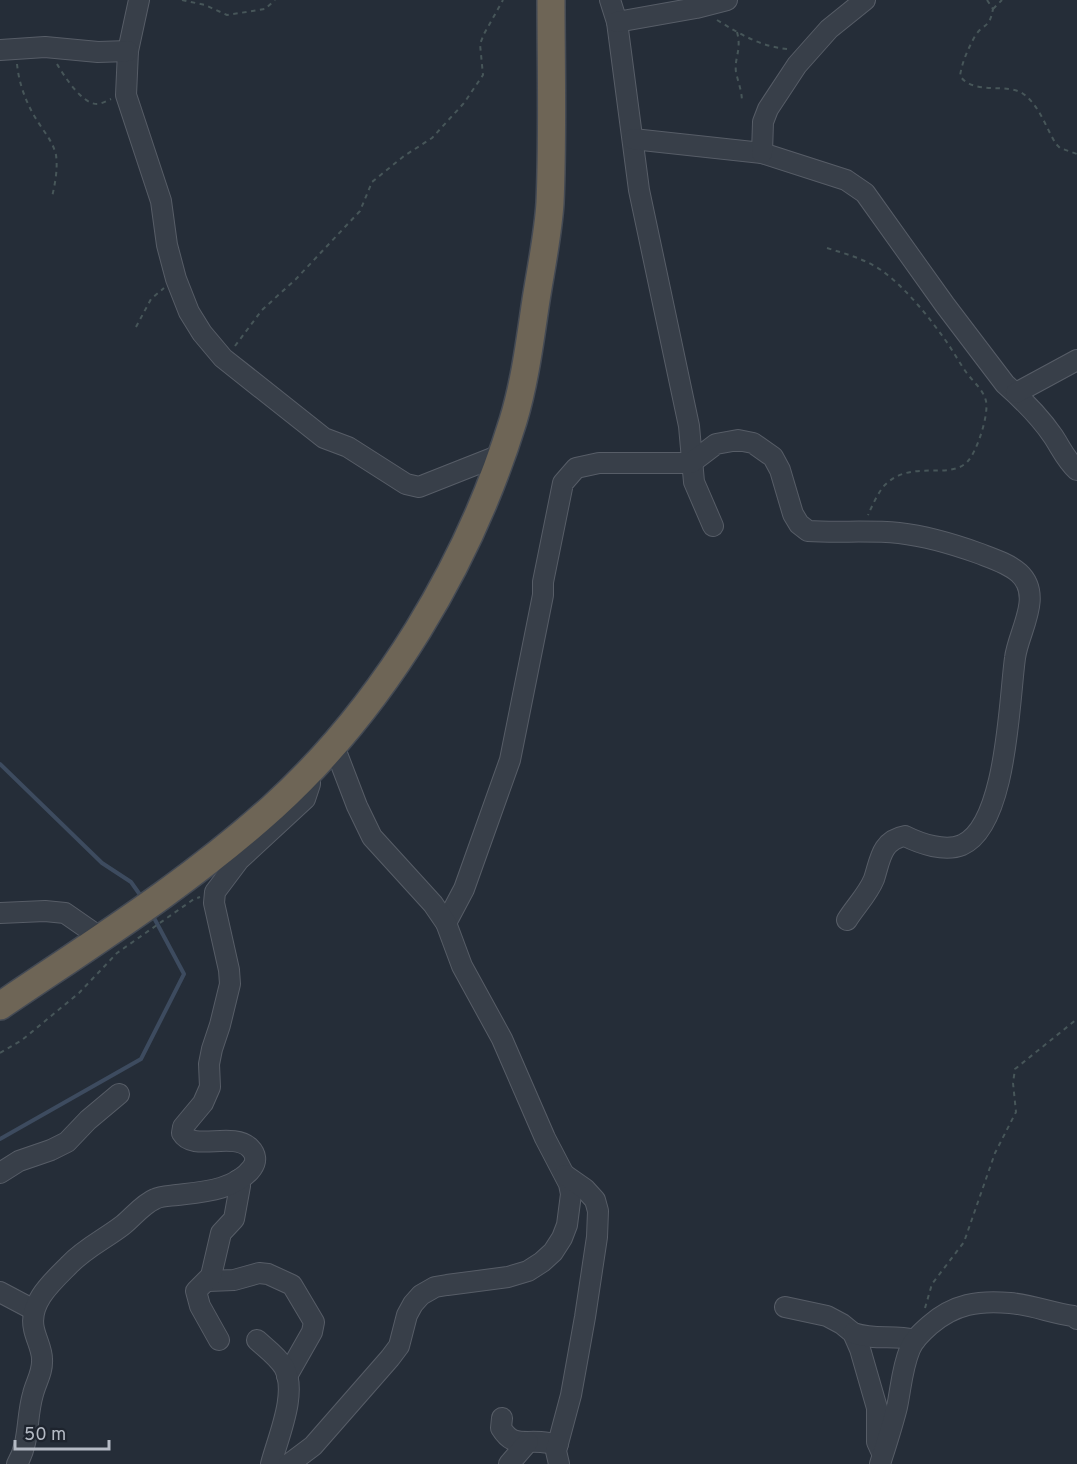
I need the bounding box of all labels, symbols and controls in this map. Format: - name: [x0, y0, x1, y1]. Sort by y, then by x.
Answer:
- scale bar: [15, 1413, 110, 1451]
- text: 50 m: [24, 1424, 66, 1447]

